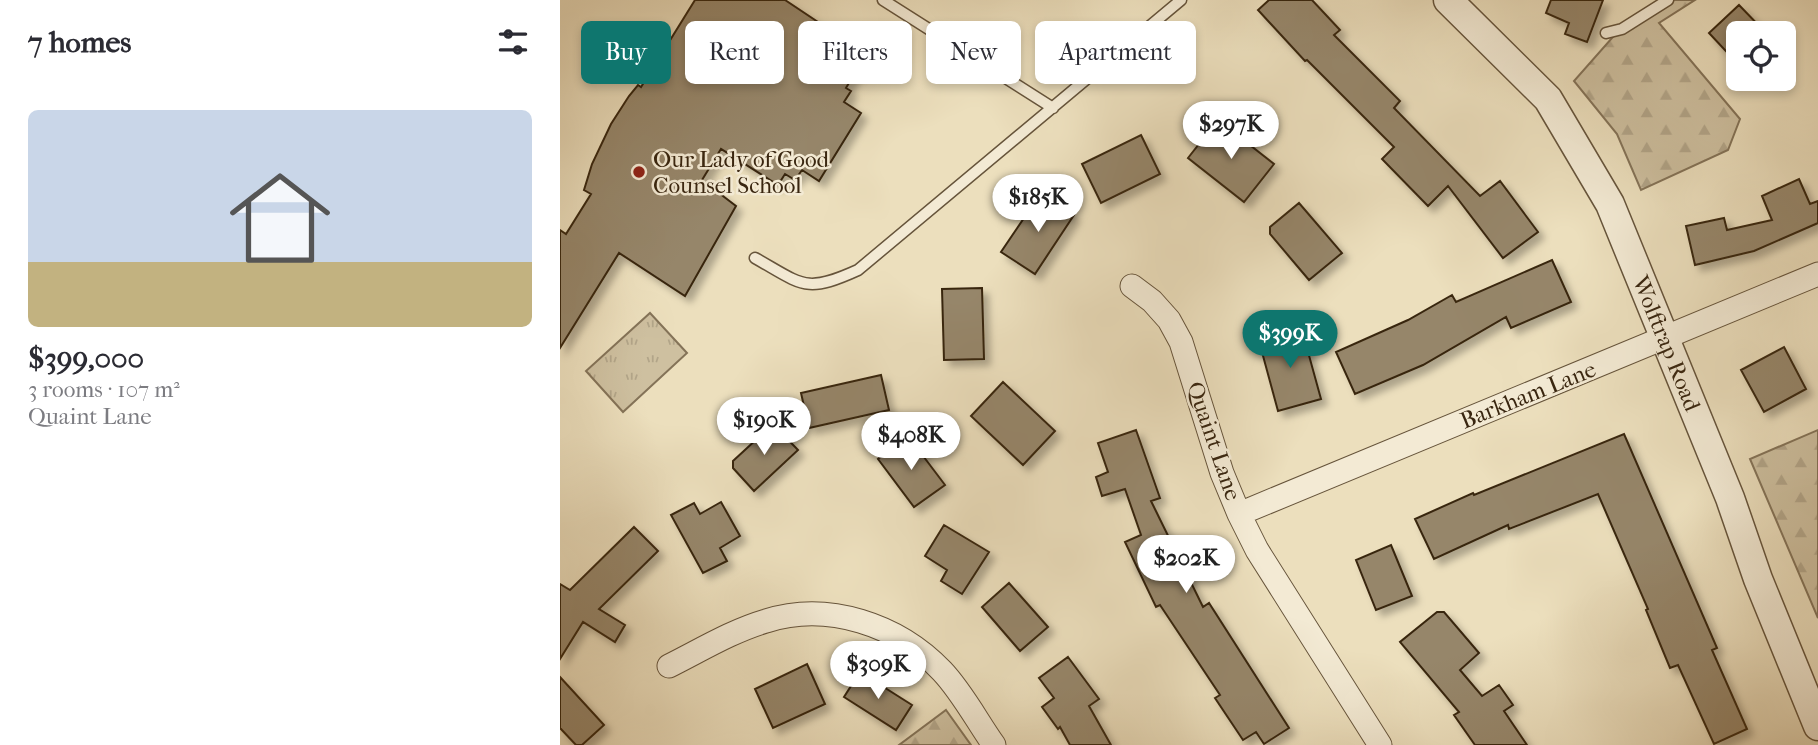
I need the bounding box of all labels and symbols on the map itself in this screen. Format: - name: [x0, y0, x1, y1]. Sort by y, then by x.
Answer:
- pin: $297K: [1182, 102, 1280, 161]
- place label: Our Lady of Good Counsel School: [653, 146, 830, 199]
- marker: Our Lady of Good Counsel School: [631, 164, 647, 180]
- pin: $185K: [989, 174, 1087, 234]
- street label: Wolftrap Road: [1627, 271, 1707, 415]
- pin: $399K: [1241, 310, 1339, 370]
- street label: Barkham Lane: [1456, 356, 1600, 434]
- street label: Quaint Lane: [1181, 378, 1247, 504]
- pin: $190K: [715, 398, 813, 457]
- pin: $408K: [862, 412, 960, 472]
- pin: $202K: [1137, 536, 1235, 595]
- pin: $309K: [829, 642, 927, 701]

